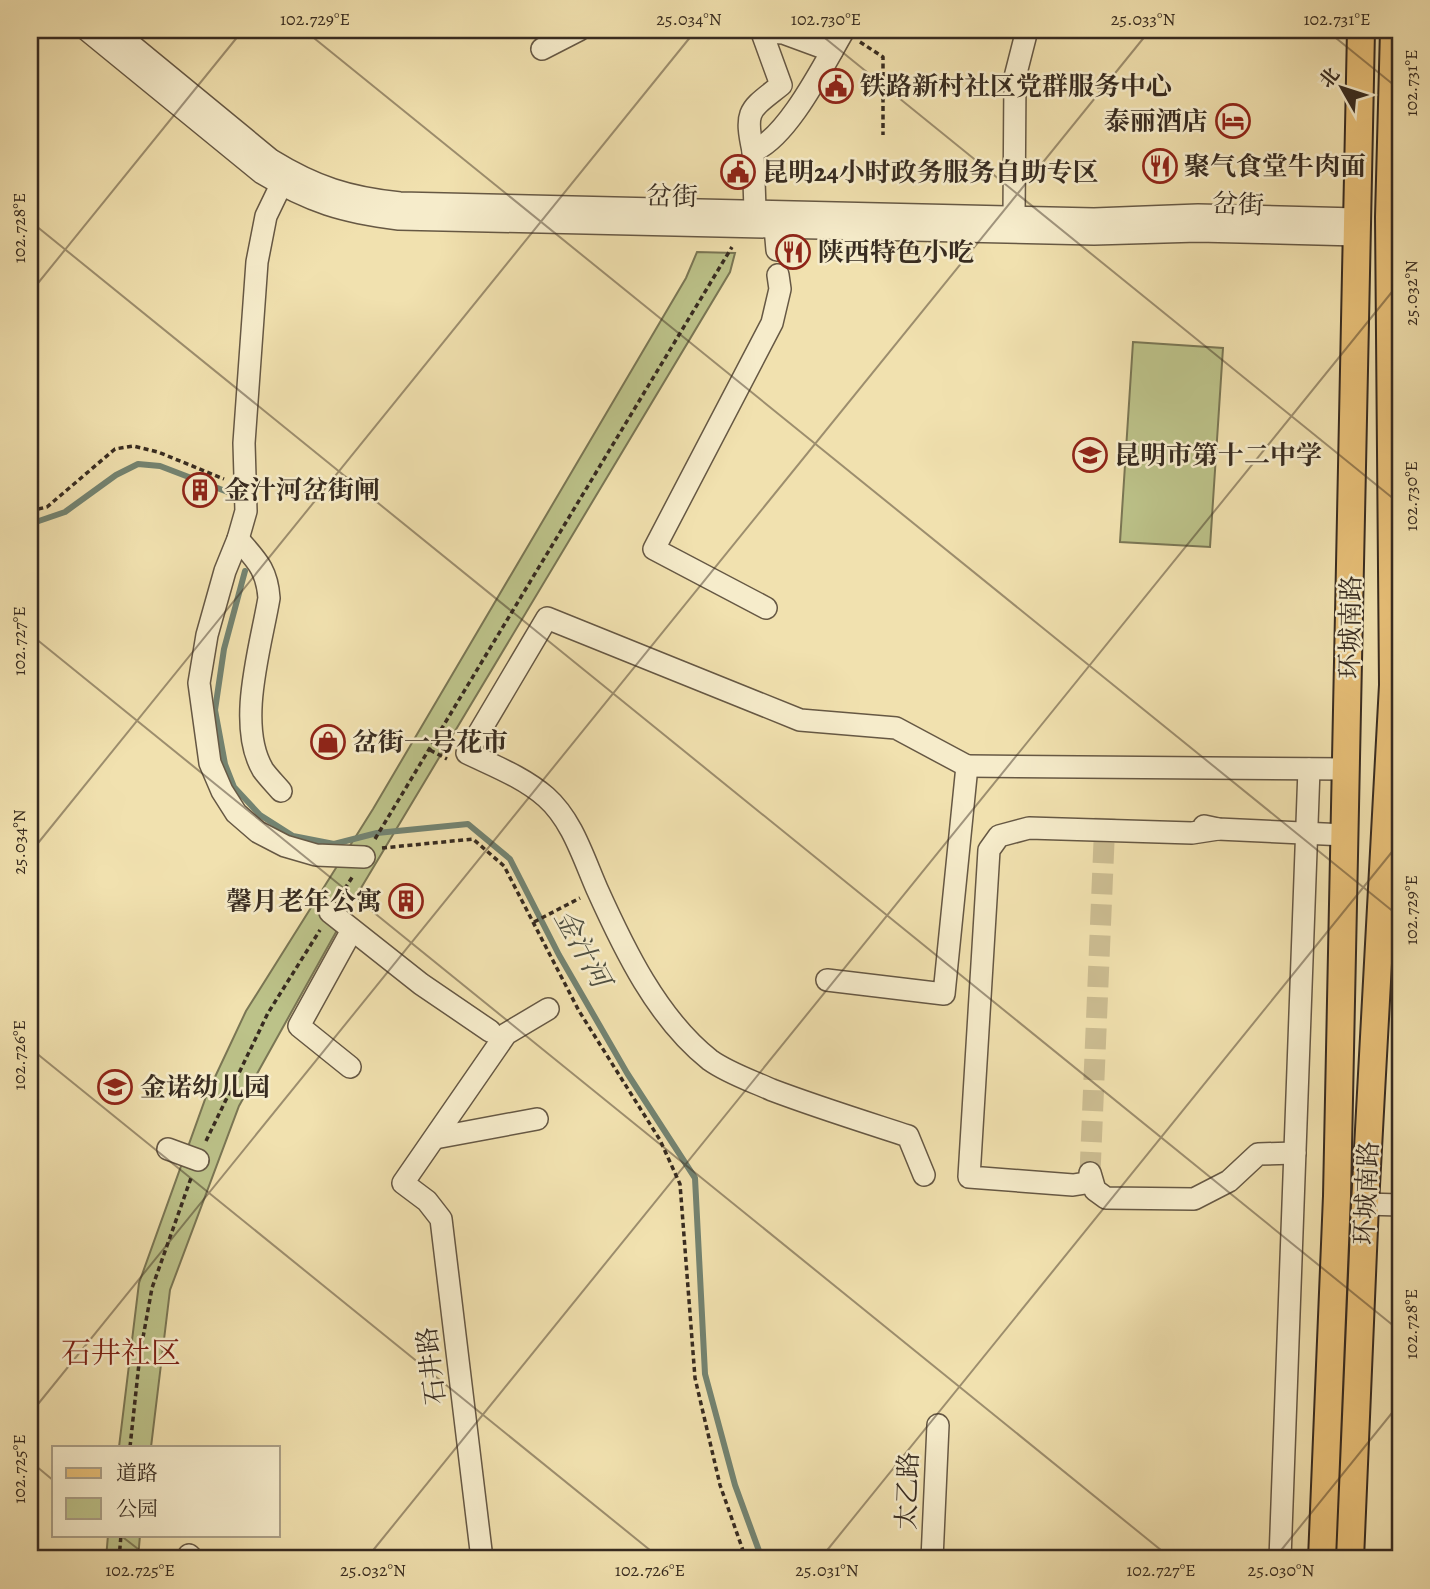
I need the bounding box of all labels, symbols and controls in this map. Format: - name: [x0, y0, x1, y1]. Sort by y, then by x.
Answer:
- text: 102.729°E: [280, 7, 350, 31]
- text: 25.034°N: [656, 7, 722, 31]
- text: 102.730°E: [791, 7, 861, 31]
- text: 25.033°N: [1111, 7, 1175, 31]
- text: 102.731°E: [1303, 7, 1371, 31]
- text: 102.731°E: [1399, 49, 1423, 117]
- north arrow: [1308, 52, 1378, 122]
- text: 北: [1313, 62, 1346, 94]
- public building icon: 铁路新村社区党群服务中心: [817, 67, 855, 105]
- place label: 铁路新村社区党群服务中心: [860, 69, 1172, 104]
- hotel icon: 泰丽酒店: [1214, 102, 1252, 140]
- place label: 泰丽酒店: [1104, 104, 1208, 139]
- restaurant icon: 聚气食堂牛肉面: [1141, 147, 1179, 185]
- place label: 聚气食堂牛肉面: [1184, 149, 1366, 184]
- public building icon: 昆明24小时政务服务自助专区: [719, 153, 757, 191]
- place label: 昆明24小时政务服务自助专区: [762, 155, 1099, 190]
- street label: 岔街: [646, 179, 698, 214]
- street label: 岔街: [1211, 186, 1265, 223]
- text: 102.728°E: [7, 193, 31, 263]
- restaurant icon: 陕西特色小吃: [774, 233, 812, 271]
- place label: 陕西特色小吃: [818, 235, 974, 270]
- text: 25.032°N: [1399, 260, 1423, 326]
- school or university icon: 昆明市第十二中学: [1071, 436, 1109, 474]
- place label: 昆明市第十二中学: [1114, 438, 1322, 473]
- text: 102.730°E: [1399, 461, 1423, 531]
- building icon: 金汁河岔街闸: [181, 471, 219, 509]
- place label: 金汁河岔街闸: [224, 473, 380, 508]
- street label: 环城南路: [1332, 575, 1369, 679]
- text: 102.727°E: [7, 606, 31, 676]
- shop icon: 岔街一号花市: [309, 723, 347, 761]
- place label: 岔街一号花市: [352, 725, 508, 760]
- text: 25.034°N: [7, 809, 31, 875]
- text: 102.729°E: [1399, 875, 1423, 945]
- building icon: 馨月老年公寓: [387, 882, 425, 920]
- place label: 馨月老年公寓: [226, 884, 382, 919]
- water label: 金汁河: [545, 903, 622, 999]
- text: 102.726°E: [7, 1020, 31, 1090]
- school or university icon: 金诺幼儿园: [96, 1068, 134, 1106]
- place label: 金诺幼儿园: [140, 1070, 270, 1105]
- street label: 环城南路: [1346, 1140, 1387, 1246]
- text: 102.728°E: [1399, 1289, 1423, 1359]
- street label: 石井路: [409, 1325, 454, 1407]
- district label: 石井社区: [61, 1333, 181, 1373]
- text: 102.725°E: [7, 1434, 31, 1504]
- legend: [52, 1446, 280, 1536]
- street label: 太乙路: [889, 1451, 926, 1531]
- text: 道路: [116, 1459, 158, 1487]
- text: 公园: [116, 1495, 158, 1523]
- text: 102.725°E: [105, 1558, 175, 1582]
- text: 25.032°N: [340, 1558, 406, 1582]
- text: 102.726°E: [615, 1558, 685, 1582]
- text: 25.031°N: [795, 1558, 859, 1582]
- text: 102.727°E: [1126, 1558, 1196, 1582]
- text: 25.030°N: [1248, 1558, 1314, 1582]

